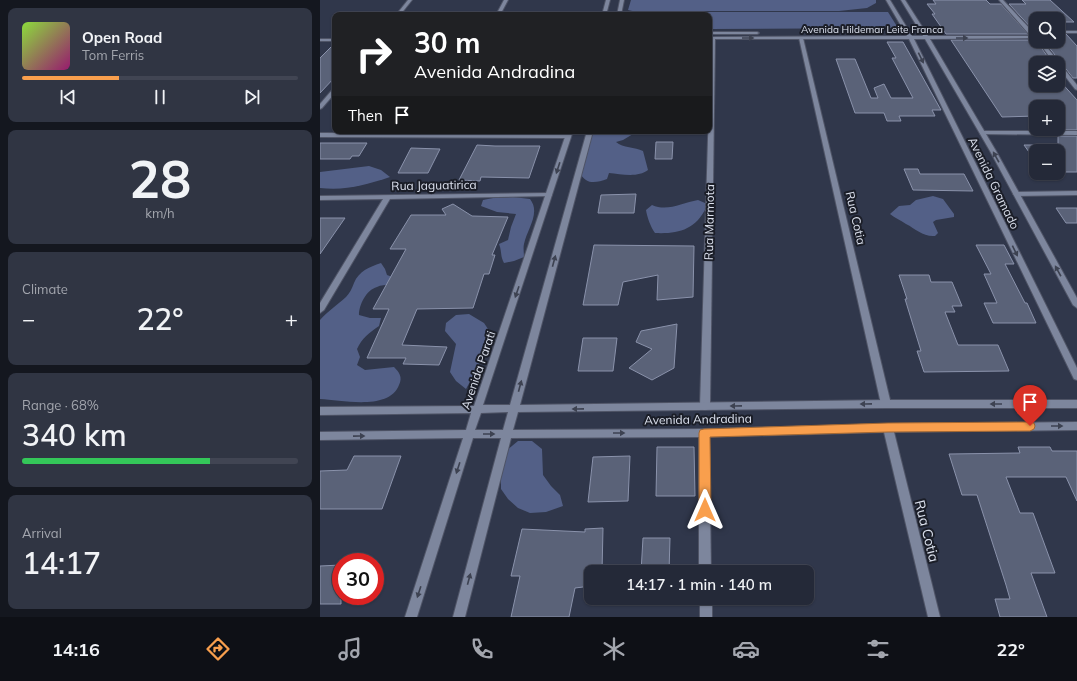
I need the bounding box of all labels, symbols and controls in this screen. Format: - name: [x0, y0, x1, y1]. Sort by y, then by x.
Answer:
- map controls: [1029, 12, 1065, 180]
- button: search: [1029, 12, 1065, 48]
- street label: Avenida Hildemar Leite Franca: [801, 23, 943, 36]
- text: 30 m: [414, 25, 480, 60]
- text: Open Road: [82, 28, 162, 47]
- icon: right: [348, 28, 400, 80]
- one-way arrow: [742, 35, 755, 41]
- one-way arrow: [956, 35, 969, 41]
- text: Tom Ferris: [82, 47, 144, 63]
- one-way arrow: [918, 53, 924, 64]
- button: layers: [1029, 56, 1065, 92]
- text: Avenida Andradina: [414, 60, 575, 83]
- icon: previous: [57, 86, 79, 108]
- icon: pause: [149, 86, 171, 108]
- icon: next: [241, 86, 263, 108]
- button: +: [1029, 100, 1065, 136]
- icon: arrive: [391, 104, 413, 126]
- text: Then: [348, 106, 383, 125]
- street label: Avenida Gramado: [965, 134, 1023, 232]
- button: −: [1029, 144, 1065, 180]
- text: 28: [129, 146, 191, 211]
- one-way arrow: [992, 151, 999, 163]
- one-way arrow: [555, 162, 561, 174]
- street label: Rua Jaguatirica: [391, 177, 477, 193]
- street label: Rua Marmota: [701, 184, 717, 260]
- street label: Rua Cotia: [843, 190, 869, 246]
- text: km/h: [145, 205, 175, 221]
- one-way arrow: [1012, 245, 1018, 256]
- one-way arrow: [552, 254, 558, 267]
- one-way arrow: [1055, 265, 1062, 276]
- text: Climate: [22, 281, 68, 297]
- one-way arrow: [514, 286, 520, 298]
- text: 22°: [136, 300, 184, 338]
- text: −: [22, 305, 35, 333]
- text: +: [285, 305, 298, 333]
- street label: Avenida Parati: [458, 329, 498, 411]
- one-way arrow: [517, 380, 523, 392]
- pin: [1013, 385, 1047, 426]
- icon: arrive: [1019, 391, 1041, 413]
- text: Range · 68%: [22, 397, 99, 413]
- one-way arrow: [859, 401, 872, 407]
- one-way arrow: [989, 401, 1002, 407]
- one-way arrow: [729, 403, 742, 409]
- one-way arrow: [571, 406, 584, 412]
- street label: Avenida Andradina: [644, 411, 752, 427]
- text: 340 km: [22, 416, 127, 454]
- one-way arrow: [1051, 423, 1064, 429]
- one-way arrow: [613, 430, 626, 436]
- one-way arrow: [483, 431, 496, 437]
- one-way arrow: [353, 433, 366, 439]
- one-way arrow: [455, 462, 461, 474]
- position arrow: [684, 489, 726, 531]
- street label: Rua Cotia: [911, 498, 943, 564]
- text: Arrival: [22, 525, 62, 541]
- text: 14:17: [22, 544, 101, 582]
- speed limit sign: 30: [332, 553, 384, 605]
- one-way arrow: [466, 573, 472, 585]
- text: 14:17 · 1 min · 140 m: [626, 575, 772, 594]
- one-way arrow: [416, 586, 422, 598]
- icon: directions: [204, 635, 232, 663]
- icon: music: [336, 635, 364, 663]
- icon: phone: [468, 635, 496, 663]
- icon: climate: [600, 635, 628, 663]
- icon: car: [732, 635, 760, 663]
- icon: filters: [864, 635, 892, 663]
- text: 14:16: [52, 638, 100, 661]
- text: 22°: [996, 638, 1025, 661]

